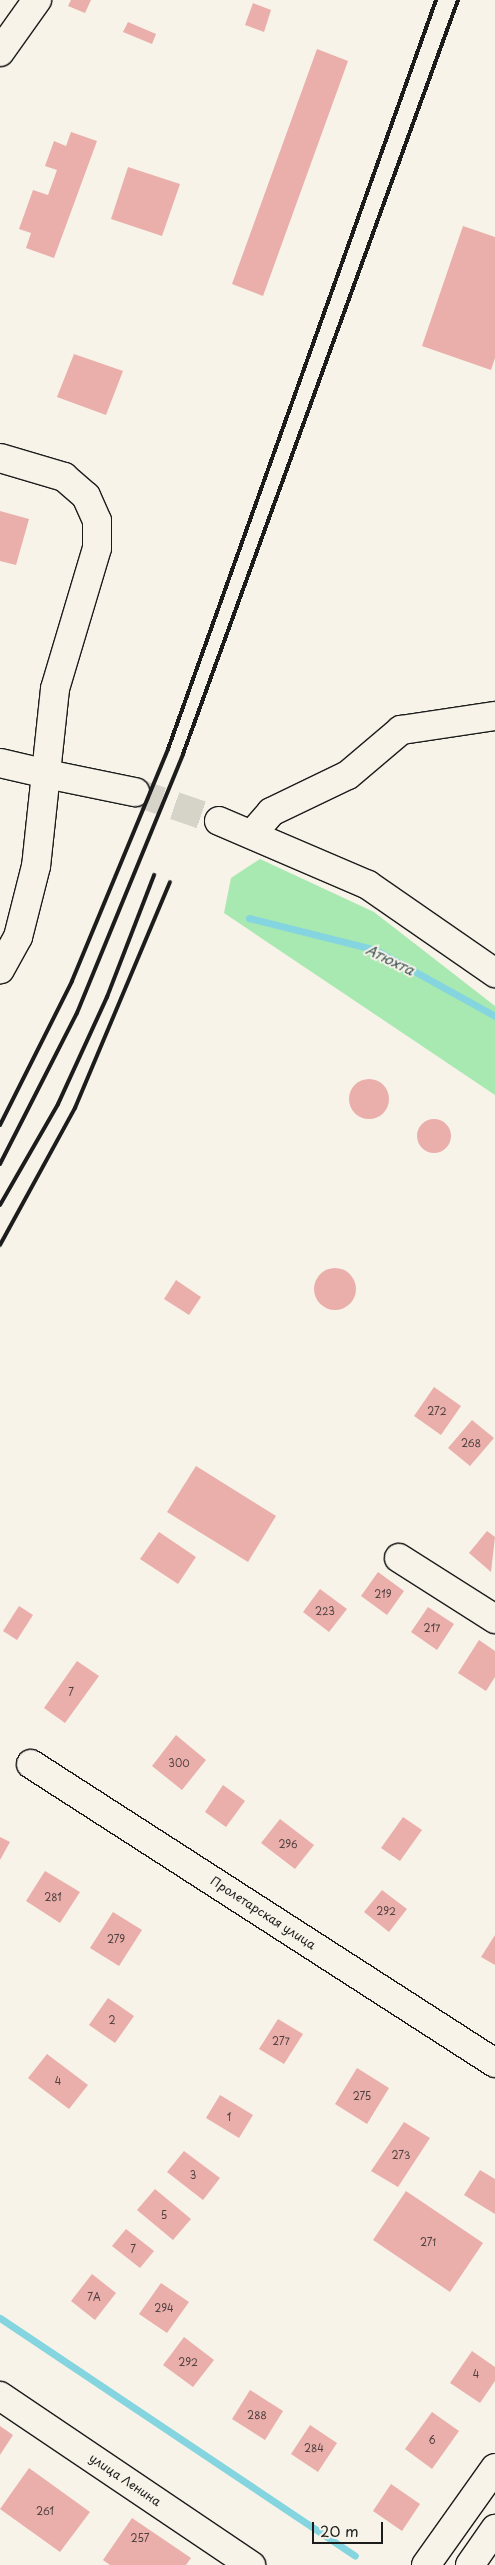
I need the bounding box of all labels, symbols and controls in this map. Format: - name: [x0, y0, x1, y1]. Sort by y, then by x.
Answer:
- water label: Атюхта: [363, 941, 417, 979]
- house number: 272: [427, 1405, 447, 1417]
- house number: 268: [461, 1437, 481, 1449]
- house number: 219: [374, 1588, 392, 1600]
- house number: 223: [315, 1605, 335, 1617]
- house number: 217: [424, 1622, 440, 1634]
- house number: 7: [68, 1686, 74, 1698]
- house number: 300: [168, 1757, 190, 1769]
- house number: 296: [278, 1838, 298, 1850]
- street label: Пролетарская улица: [207, 1873, 319, 1953]
- house number: 281: [44, 1891, 62, 1903]
- house number: 292: [376, 1905, 396, 1917]
- house number: 279: [107, 1933, 125, 1945]
- house number: 2: [108, 2014, 116, 2026]
- house number: 277: [272, 2035, 290, 2047]
- house number: 4: [55, 2075, 61, 2087]
- house number: 275: [353, 2090, 371, 2102]
- house number: 1: [227, 2111, 231, 2123]
- house number: 273: [392, 2149, 410, 2161]
- house number: 3: [190, 2169, 196, 2181]
- house number: 5: [161, 2209, 167, 2221]
- house number: 271: [420, 2236, 436, 2248]
- house number: 7: [130, 2243, 136, 2255]
- house number: 7А: [87, 2291, 101, 2303]
- house number: 294: [154, 2302, 174, 2314]
- house number: 292: [178, 2356, 198, 2368]
- house number: 4: [473, 2368, 479, 2380]
- house number: 288: [247, 2409, 267, 2421]
- house number: 6: [428, 2434, 436, 2446]
- house number: 284: [304, 2442, 324, 2454]
- street label: улица Ленина: [86, 2451, 164, 2509]
- house number: 261: [36, 2505, 54, 2517]
- scale bar: [315, 2512, 386, 2544]
- text: 20 m: [320, 2519, 359, 2542]
- house number: 257: [131, 2532, 149, 2544]

